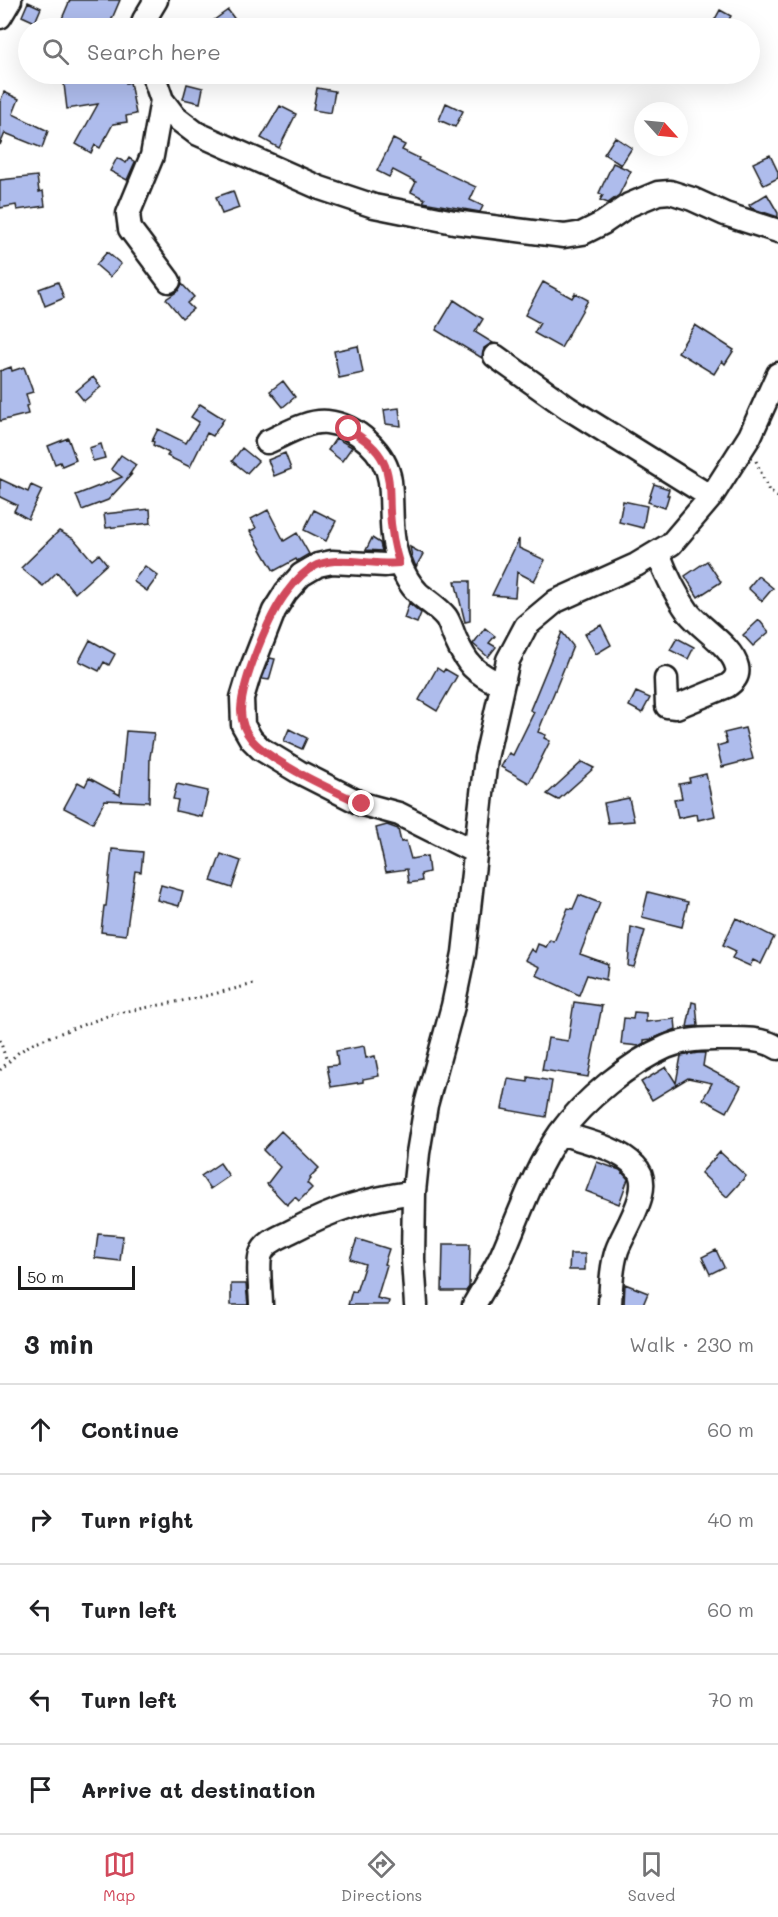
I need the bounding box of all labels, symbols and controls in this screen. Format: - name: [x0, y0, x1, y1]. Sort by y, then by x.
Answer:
- search box: [18, 18, 760, 84]
- icon: search: [39, 35, 72, 68]
- text: Search here: [87, 37, 221, 66]
- north arrow: [634, 102, 688, 156]
- route start: [335, 415, 361, 441]
- route end: [348, 790, 374, 816]
- scale bar: [18, 1263, 135, 1290]
- text: 50 m: [27, 1266, 64, 1287]
- text: 3 min: [24, 1327, 93, 1361]
- text: Walk · 230 m: [629, 1331, 754, 1357]
- icon: ahead: [24, 1413, 57, 1446]
- text: Continue: [81, 1415, 179, 1444]
- text: 60 m: [707, 1416, 754, 1442]
- icon: right: [24, 1503, 57, 1536]
- text: Turn right: [81, 1505, 193, 1534]
- text: 40 m: [708, 1506, 754, 1532]
- icon: left: [24, 1593, 57, 1626]
- text: Turn left: [81, 1595, 177, 1624]
- text: 60 m: [707, 1596, 754, 1622]
- icon: left: [24, 1683, 57, 1716]
- text: Turn left: [81, 1685, 177, 1714]
- text: 70 m: [708, 1686, 754, 1712]
- icon: arrive: [24, 1773, 57, 1806]
- text: Arrive at destination: [81, 1775, 316, 1804]
- tab: Map: [103, 1848, 136, 1905]
- tab: Directions: [341, 1848, 422, 1905]
- tab: Saved: [628, 1848, 675, 1905]

